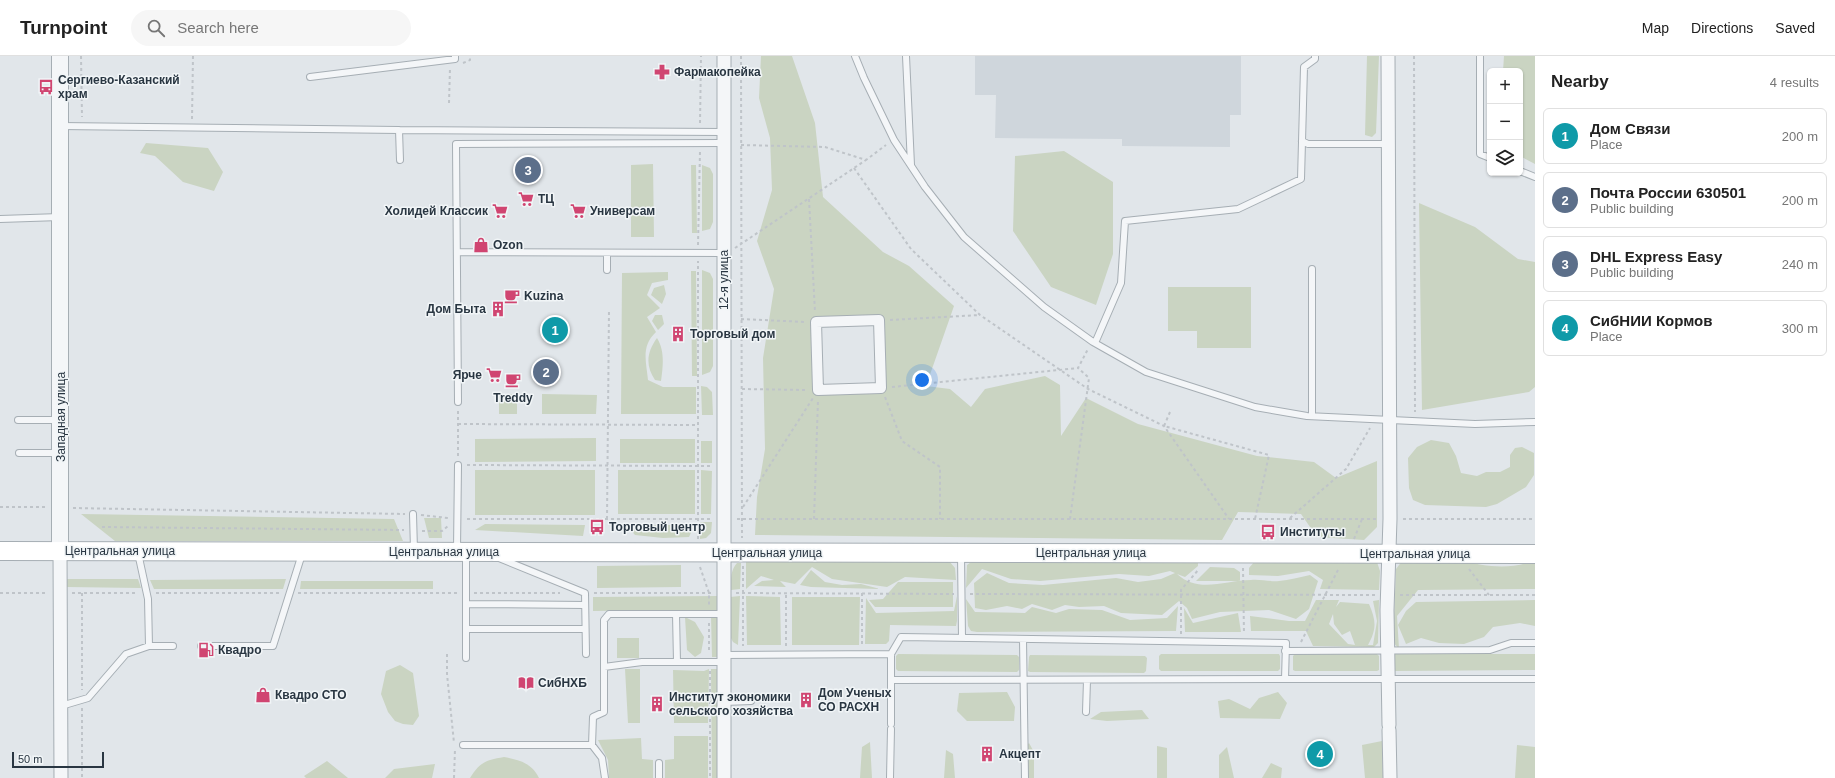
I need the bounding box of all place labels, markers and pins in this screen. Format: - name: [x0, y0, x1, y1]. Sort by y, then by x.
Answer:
- pharmacy icon: Фармакопейка: [653, 63, 671, 81]
- place label: Фармакопейка: [674, 65, 761, 79]
- place label: Сергиево-Казанский храм: [58, 73, 180, 101]
- bus stop icon: Сергиево-Казанский храм: [37, 78, 55, 96]
- pin: 3: [515, 155, 541, 185]
- supermarket icon: ТЦ: [517, 190, 535, 208]
- place label: ТЦ: [538, 192, 554, 206]
- supermarket icon: Холидей Классик: [491, 202, 509, 220]
- supermarket icon: Универсам: [569, 202, 587, 220]
- place label: Холидей Классик: [385, 204, 489, 218]
- place label: Универсам: [590, 204, 655, 218]
- shop icon: Ozon: [472, 236, 490, 254]
- place label: Ozon: [493, 238, 523, 252]
- cafe icon: Kuzina: [503, 287, 521, 305]
- place label: Kuzina: [524, 289, 564, 303]
- building icon: Дом Быта: [489, 300, 507, 318]
- place label: Дом Быта: [426, 302, 486, 316]
- pin: 1: [542, 315, 568, 345]
- building icon: Торговый дом: [669, 325, 687, 343]
- place label: Торговый дом: [690, 327, 776, 341]
- pin: 2: [533, 357, 559, 387]
- supermarket icon: Ярче: [485, 366, 503, 384]
- place label: Ярче: [453, 368, 482, 382]
- cafe icon: Treddy: [504, 371, 522, 389]
- place label: Treddy: [493, 391, 533, 405]
- bus stop icon: Торговый центр: [588, 518, 606, 536]
- place label: Торговый центр: [609, 520, 705, 534]
- bus stop icon: Институты: [1259, 523, 1277, 541]
- place label: Институты: [1280, 525, 1345, 539]
- fuel station icon: Квадро: [197, 641, 215, 659]
- place label: Квадро: [218, 643, 262, 657]
- library icon: СибНХБ: [517, 674, 535, 692]
- place label: СибНХБ: [538, 676, 587, 690]
- shop icon: Квадро СТО: [254, 686, 272, 704]
- place label: Дом Ученых СО РАСХН: [818, 686, 892, 714]
- place label: Квадро СТО: [275, 688, 347, 702]
- place label: Институт экономики сельского хозяйства: [669, 690, 793, 718]
- building icon: Дом Ученых СО РАСХН: [797, 691, 815, 709]
- building icon: Институт экономики сельского хозяйства: [648, 695, 666, 713]
- pin: 4: [1307, 739, 1333, 769]
- building icon: Акцепт: [978, 745, 996, 763]
- place label: Акцепт: [999, 747, 1041, 761]

